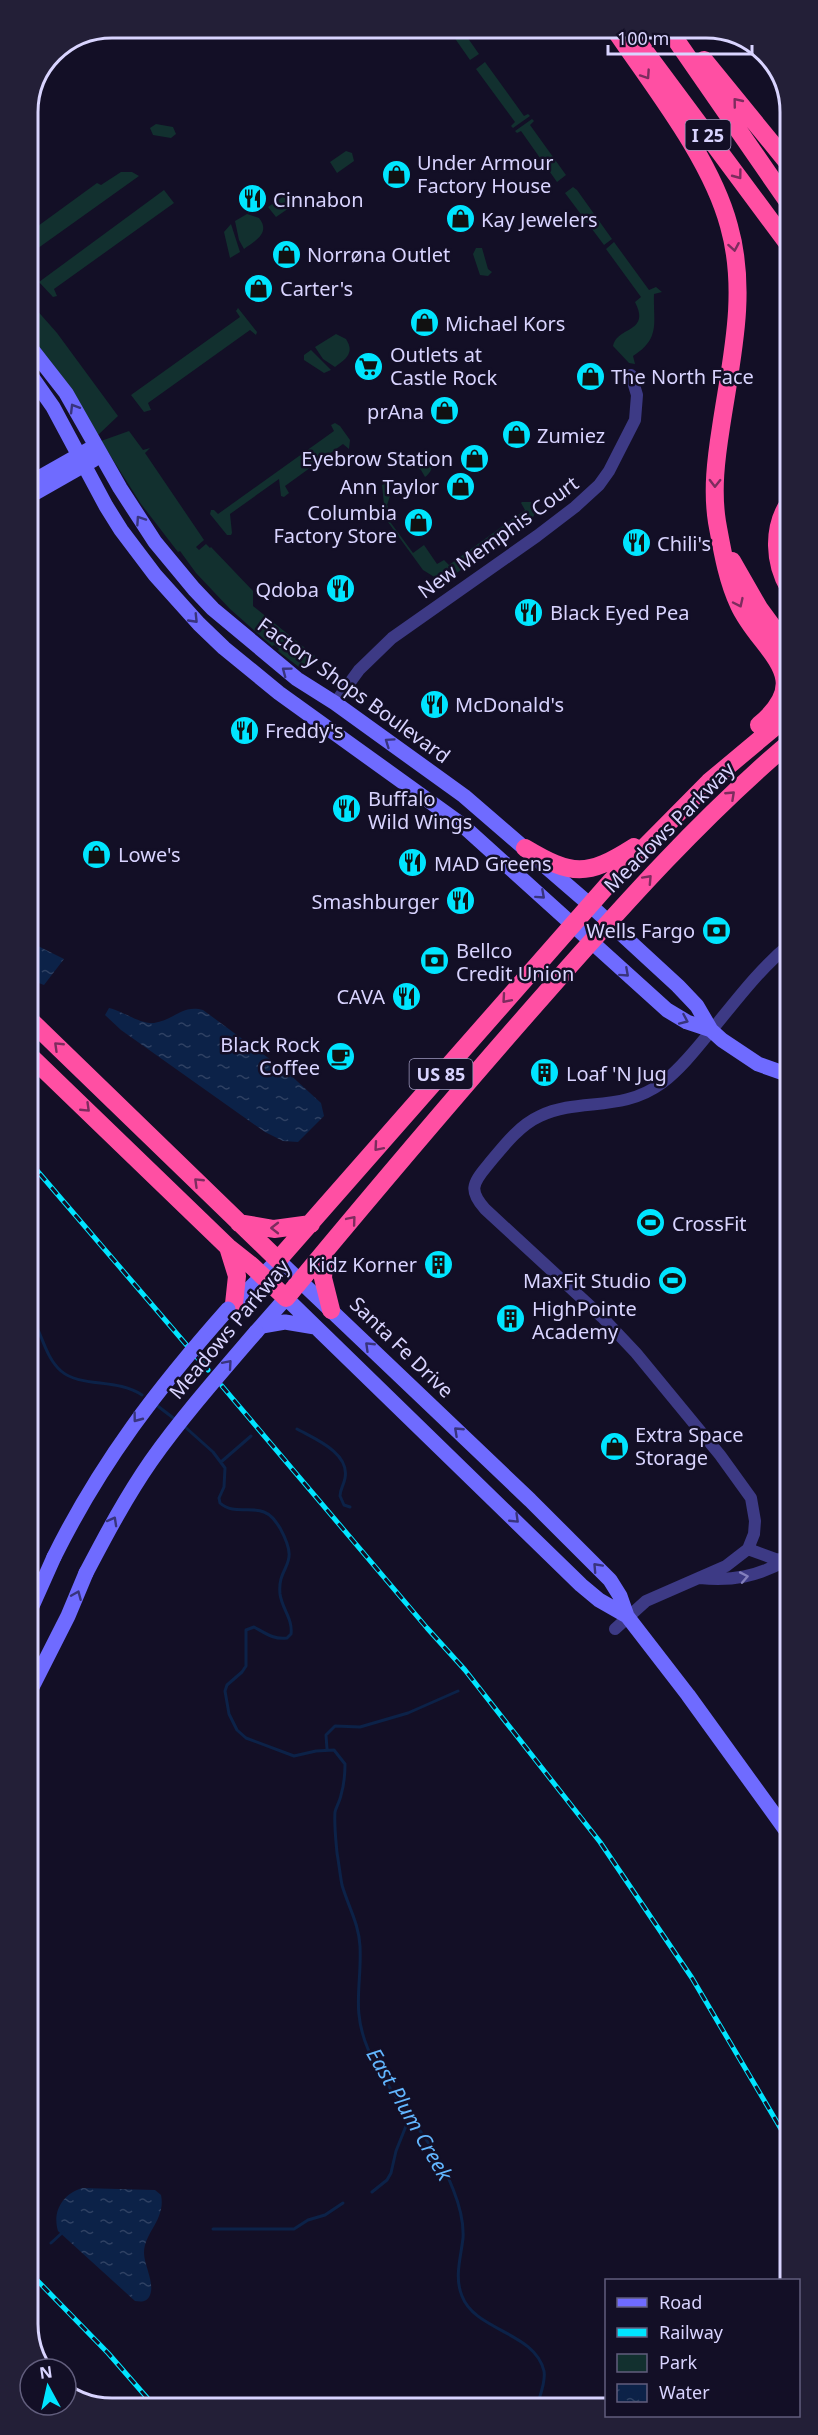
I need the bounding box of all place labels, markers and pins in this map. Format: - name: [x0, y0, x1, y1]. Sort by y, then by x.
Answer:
- place label: Under Armour Factory House: [417, 149, 553, 199]
- shop icon: Under Armour Factory House: [380, 158, 412, 190]
- restaurant icon: Cinnabon: [236, 183, 268, 215]
- place label: Cinnabon: [273, 186, 364, 213]
- shop icon: Kay Jewelers: [444, 203, 476, 235]
- place label: Kay Jewelers: [481, 206, 598, 233]
- shop icon: Norrøna Outlet: [270, 238, 302, 270]
- place label: Norrøna Outlet: [307, 241, 450, 268]
- shop icon: Carter's: [243, 272, 275, 304]
- place label: Carter's: [280, 275, 353, 302]
- shop icon: Michael Kors: [408, 307, 440, 339]
- place label: Michael Kors: [445, 310, 565, 337]
- place label: Outlets at Castle Rock: [390, 341, 497, 391]
- supermarket icon: Outlets at Castle Rock: [353, 350, 385, 382]
- shop icon: The North Face: [574, 360, 606, 392]
- place label: The North Face: [611, 363, 754, 390]
- shop icon: prAna: [429, 395, 461, 427]
- place label: prAna: [367, 398, 424, 425]
- shop icon: Zumiez: [500, 419, 532, 451]
- place label: Zumiez: [537, 422, 605, 449]
- shop icon: Eyebrow Station: [458, 442, 490, 474]
- place label: Eyebrow Station: [301, 445, 453, 472]
- shop icon: Ann Taylor: [444, 470, 476, 502]
- place label: Ann Taylor: [340, 473, 439, 500]
- place label: Columbia Factory Store: [273, 499, 397, 549]
- shop icon: Columbia Factory Store: [402, 507, 434, 539]
- restaurant icon: Chili's: [620, 527, 652, 559]
- place label: Chili's: [657, 530, 711, 557]
- restaurant icon: Qdoba: [324, 573, 356, 605]
- place label: Qdoba: [255, 576, 319, 603]
- restaurant icon: Black Eyed Pea: [513, 596, 545, 628]
- place label: Black Eyed Pea: [550, 599, 690, 626]
- restaurant icon: McDonald's: [418, 688, 450, 720]
- place label: McDonald's: [455, 691, 564, 718]
- restaurant icon: Freddy's: [228, 714, 260, 746]
- place label: Freddy's: [265, 717, 344, 744]
- place label: Buffalo Wild Wings: [368, 785, 472, 835]
- restaurant icon: Buffalo Wild Wings: [331, 793, 363, 825]
- shop icon: Lowe's: [81, 838, 113, 870]
- place label: Lowe's: [118, 841, 180, 868]
- restaurant icon: MAD Greens: [397, 847, 429, 879]
- place label: MAD Greens: [434, 850, 552, 877]
- restaurant icon: Smashburger: [444, 885, 476, 917]
- place label: Smashburger: [312, 888, 439, 915]
- bank icon: Wells Fargo: [700, 914, 732, 946]
- place label: Wells Fargo: [586, 917, 695, 944]
- place label: Bellco Credit Union: [456, 937, 574, 987]
- bank icon: Bellco Credit Union: [419, 945, 451, 977]
- restaurant icon: CAVA: [390, 980, 422, 1012]
- place label: CAVA: [336, 983, 385, 1010]
- place label: Black Rock Coffee: [220, 1031, 320, 1081]
- cafe icon: Black Rock Coffee: [325, 1040, 357, 1072]
- building icon: Loaf 'N Jug: [529, 1057, 561, 1089]
- place label: Loaf 'N Jug: [566, 1060, 667, 1087]
- sports icon: CrossFit: [635, 1207, 667, 1239]
- place label: CrossFit: [672, 1210, 747, 1237]
- building icon: Kidz Korner: [422, 1248, 454, 1280]
- place label: Kidz Korner: [308, 1251, 417, 1278]
- sports icon: MaxFit Studio: [656, 1264, 688, 1296]
- place label: MaxFit Studio: [523, 1267, 651, 1294]
- place label: HighPointe Academy: [532, 1295, 637, 1345]
- building icon: HighPointe Academy: [495, 1303, 527, 1335]
- place label: Extra Space Storage: [635, 1421, 744, 1471]
- shop icon: Extra Space Storage: [598, 1430, 630, 1462]

